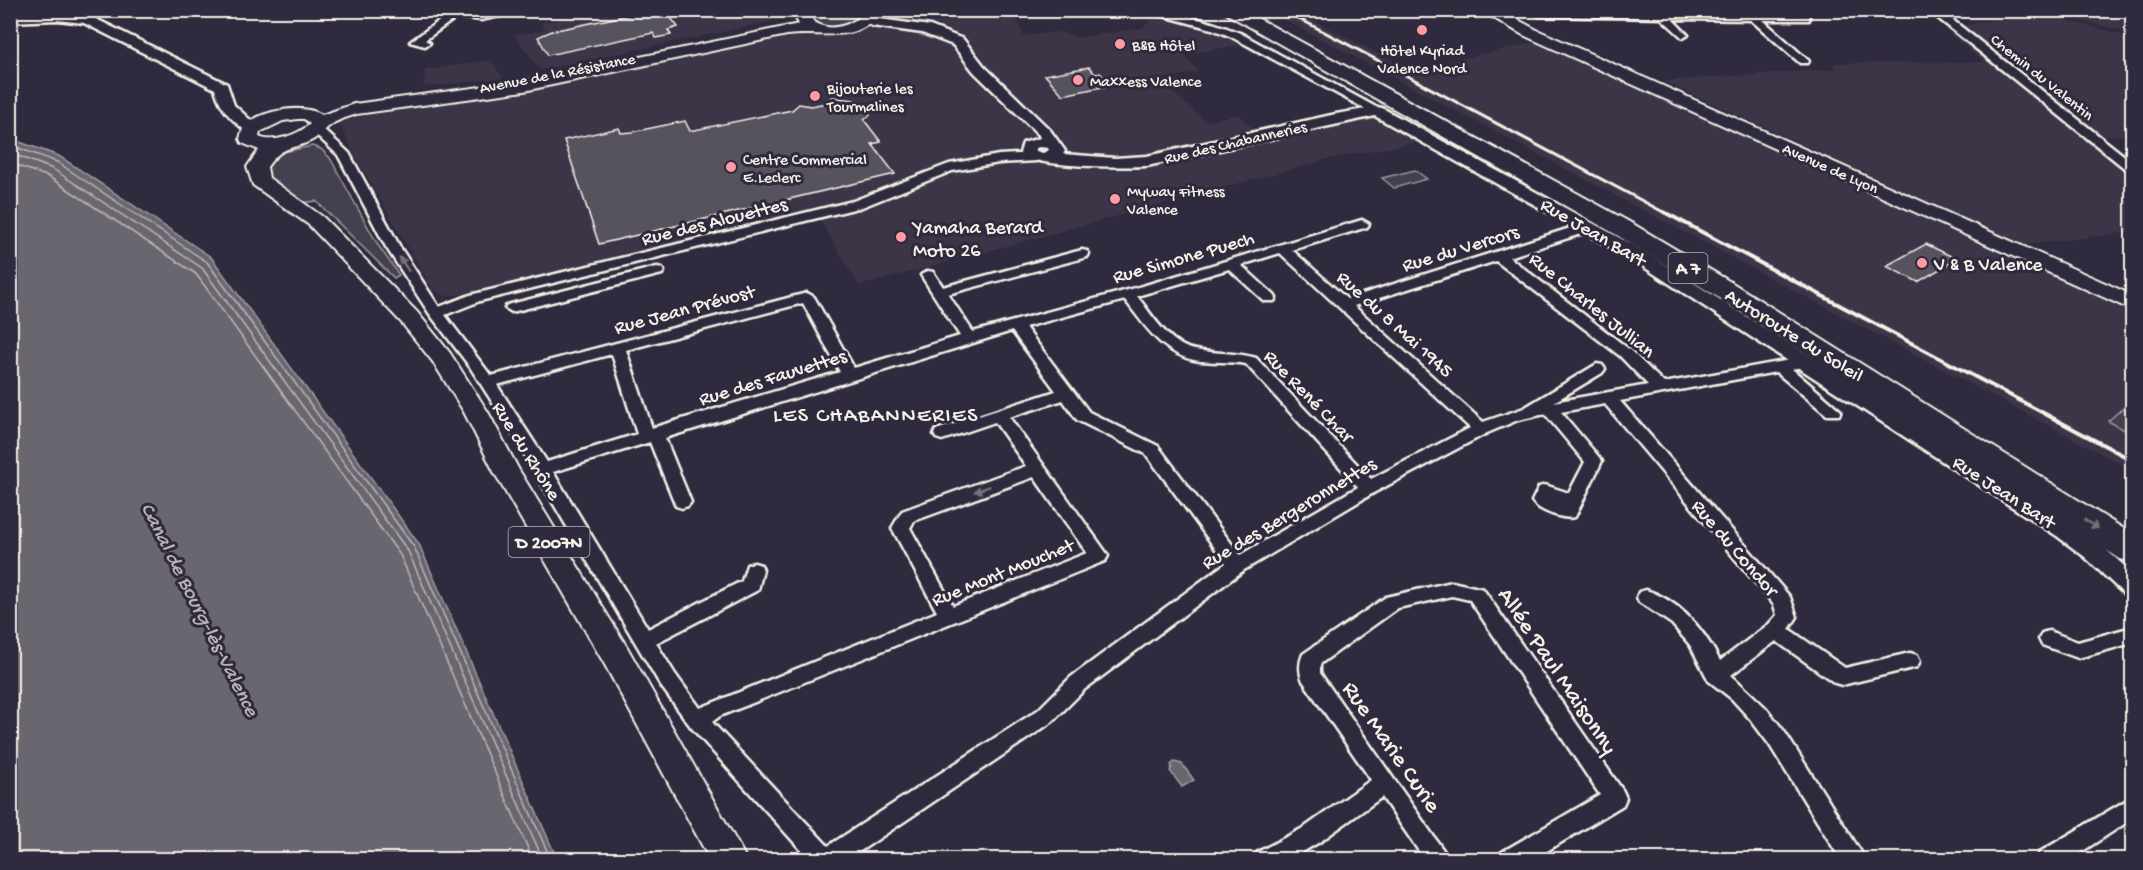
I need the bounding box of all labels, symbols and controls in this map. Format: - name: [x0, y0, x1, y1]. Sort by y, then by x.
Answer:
- marker: Hôtel Kyriad Valence Nord: [1415, 23, 1429, 37]
- street label: Chemin du Valentin: [1985, 31, 2097, 126]
- marker: B&B Hôtel: [1113, 37, 1127, 51]
- place label: B&B Hôtel: [1131, 38, 1195, 57]
- place label: Hôtel Kyriad Valence Nord: [1377, 43, 1468, 80]
- street label: Avenue de la Résistance: [478, 51, 638, 100]
- marker: Maxxess Valence: [1071, 73, 1085, 87]
- place label: Maxxess Valence: [1090, 74, 1202, 93]
- place label: Bijouterie les Tourmalines: [826, 81, 914, 118]
- marker: Bijouterie les Tourmalines: [808, 89, 822, 103]
- street label: Rue des Chabanneries: [1163, 119, 1310, 170]
- street label: Avenue de Lyon: [1779, 141, 1881, 200]
- place label: Centre Commercial E.Leclerc: [743, 152, 867, 189]
- marker: Centre Commercial E.Leclerc: [724, 160, 738, 174]
- place label: Myway Fitness Valence: [1126, 184, 1226, 221]
- marker: Myway Fitness Valence: [1108, 192, 1122, 206]
- street label: Rue des Alouettes: [640, 194, 791, 253]
- street label: Rue Jean Bart: [1536, 195, 1651, 274]
- place label: Yamaha Berard Moto 26: [911, 218, 1045, 264]
- street label: Rue du Vercors: [1400, 221, 1523, 279]
- street label: Rue Simone Puech: [1111, 228, 1258, 291]
- marker: Yamaha Berard Moto 26: [894, 230, 908, 244]
- street label: Rue Charles Jullian: [1523, 249, 1659, 365]
- road number: A 7: [1668, 253, 1708, 283]
- place label: V & B Valence: [1933, 255, 2043, 278]
- one-way arrow: [399, 256, 410, 272]
- marker: V & B Valence: [1915, 256, 1929, 270]
- street label: Rue du 8 Mai 1945: [1331, 267, 1457, 384]
- street label: Rue Jean Prévost: [612, 281, 759, 341]
- street label: Autoroute du Soleil: [1720, 285, 1867, 389]
- street label: Rue des Fauvettes: [697, 346, 850, 413]
- street label: Rue René Char: [1258, 346, 1359, 450]
- street label: Rue du Rhône: [486, 398, 565, 506]
- district label: LES CHABANNERIES: [773, 404, 979, 430]
- street label: Rue Jean Bart: [1947, 452, 2060, 537]
- street label: Rue des Bergeronnettes: [1199, 454, 1382, 576]
- one-way arrow: [973, 485, 991, 495]
- street label: Rue du Condor: [1685, 496, 1783, 604]
- water label: Canal de Bourg-lès-Valence: [133, 500, 263, 723]
- one-way arrow: [2083, 518, 2099, 529]
- road number: D 2007N: [508, 527, 590, 557]
- street label: Rue Mont Mouchet: [929, 535, 1079, 613]
- street label: Allée Paul Maisonny: [1490, 583, 1623, 761]
- street label: Rue Marie Curie: [1334, 677, 1447, 820]

